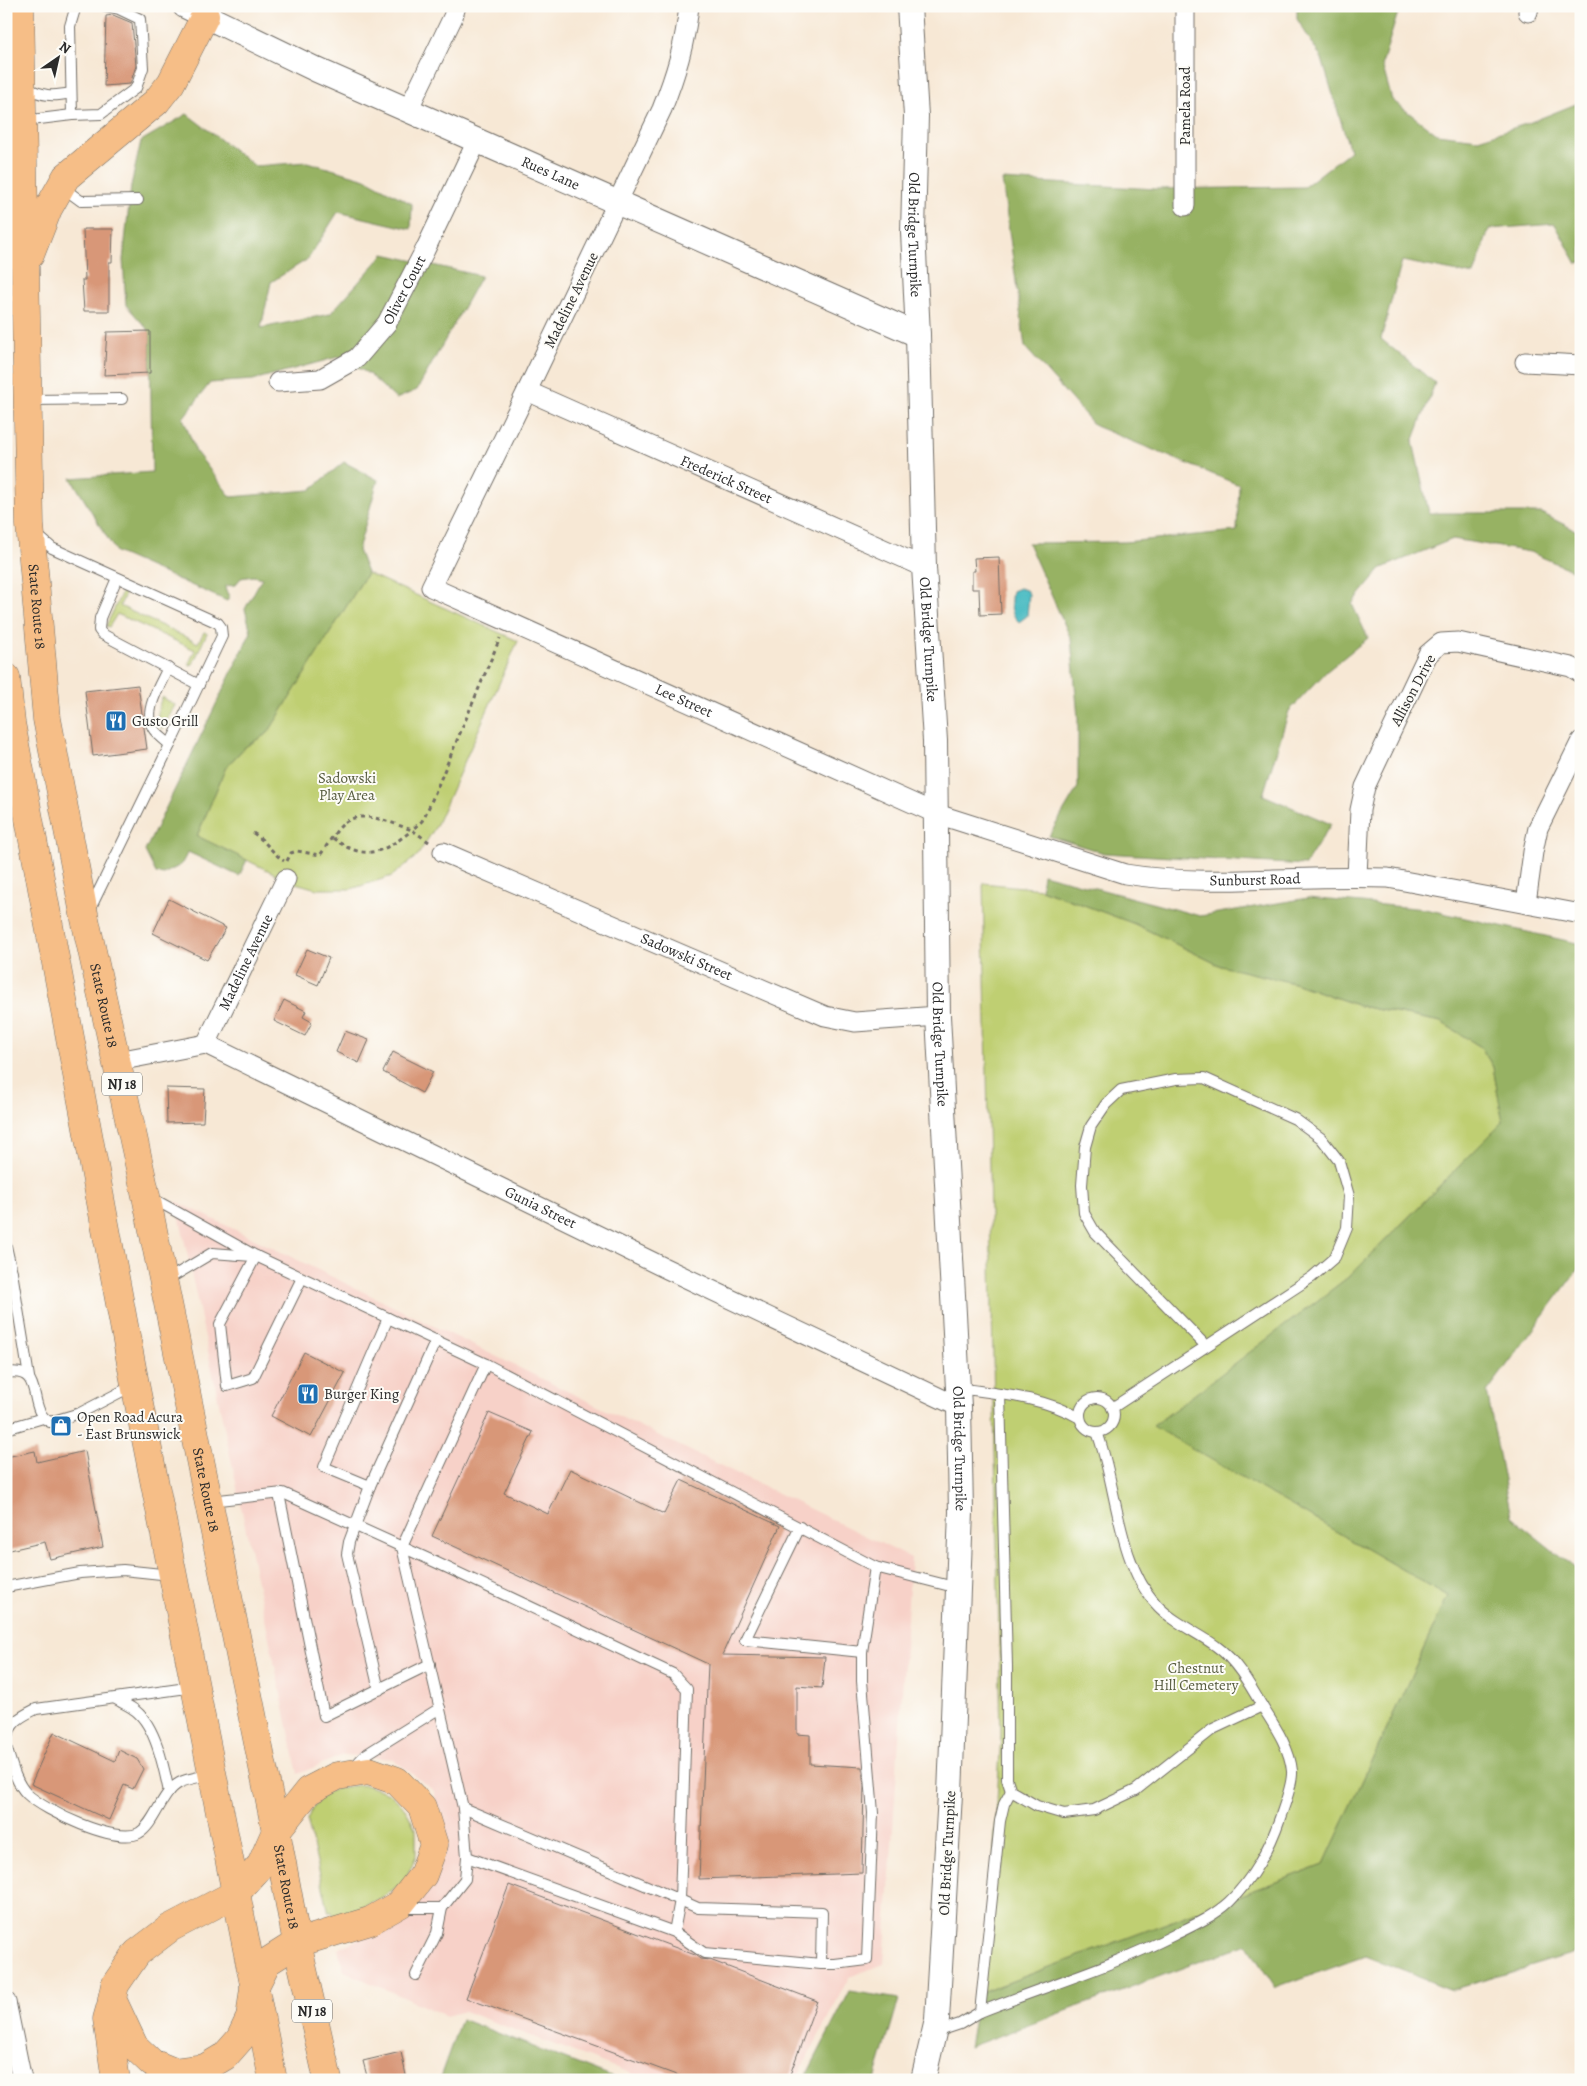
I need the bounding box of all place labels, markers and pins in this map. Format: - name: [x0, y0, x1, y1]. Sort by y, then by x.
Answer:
- restaurant icon: Gusto Grill: [104, 709, 128, 733]
- place label: Gusto Grill: [132, 711, 199, 731]
- restaurant icon: Burger King: [296, 1382, 320, 1406]
- place label: Burger King: [324, 1384, 400, 1404]
- place label: Open Road Acura - East Brunswick: [77, 1407, 183, 1444]
- shop icon: Open Road Acura - East Brunswick: [49, 1414, 73, 1438]

